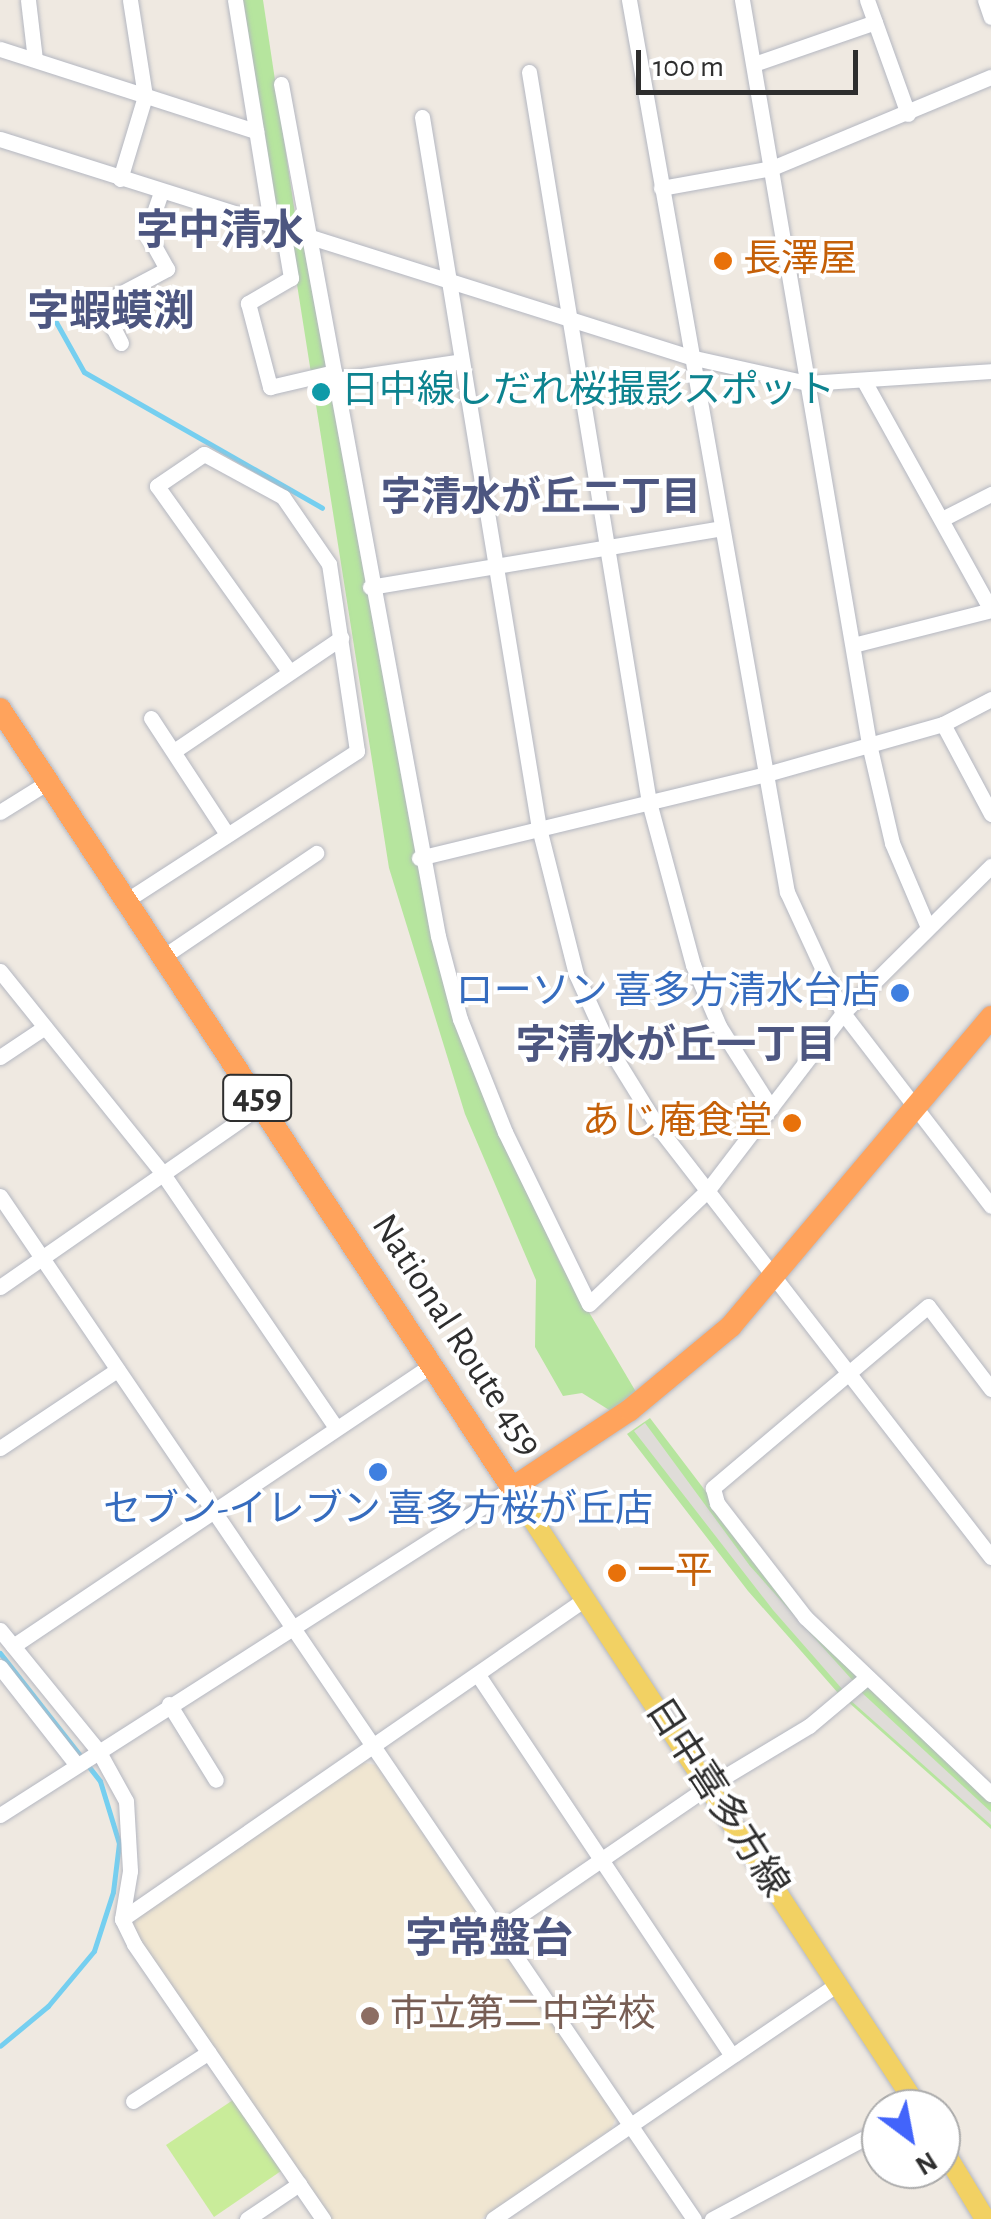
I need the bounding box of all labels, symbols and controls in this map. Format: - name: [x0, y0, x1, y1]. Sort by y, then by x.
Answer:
- scale bar: [641, 30, 864, 92]
- text: 100 m: [653, 52, 724, 82]
- district label: 字中清水: [136, 206, 304, 256]
- place label: 長澤屋: [743, 238, 857, 284]
- marker: 長澤屋: [712, 250, 734, 272]
- district label: 字蝦蟆渕: [27, 287, 195, 337]
- place label: 日中線しだれ桜撮影スポット: [341, 369, 835, 415]
- marker: 日中線しだれ桜撮影スポット: [310, 381, 332, 403]
- district label: 字清水が丘二丁目: [381, 474, 701, 522]
- place label: ローソン 喜多方清水台店: [456, 970, 880, 1016]
- marker: ローソン 喜多方清水台店: [889, 982, 911, 1004]
- district label: 字清水が丘一丁目: [516, 1022, 836, 1070]
- road number: 459: [222, 1068, 292, 1128]
- place label: あじ庵食堂: [582, 1100, 772, 1146]
- marker: あじ庵食堂: [781, 1112, 803, 1134]
- street label: National Route 459: [361, 1206, 551, 1466]
- marker: セブン-イレブン 喜多方桜が丘店: [367, 1461, 389, 1483]
- place label: セブン-イレブン 喜多方桜が丘店: [103, 1488, 653, 1534]
- place label: 一平: [637, 1550, 713, 1596]
- marker: 一平: [606, 1562, 628, 1584]
- street label: 日中喜多方線: [635, 1690, 797, 1906]
- district label: 字常盤台: [405, 1914, 573, 1964]
- place label: 市立第二中学校: [390, 1993, 656, 2039]
- marker: 市立第二中学校: [359, 2005, 381, 2027]
- north arrow: [861, 2089, 961, 2189]
- text: N: [910, 2146, 942, 2180]

